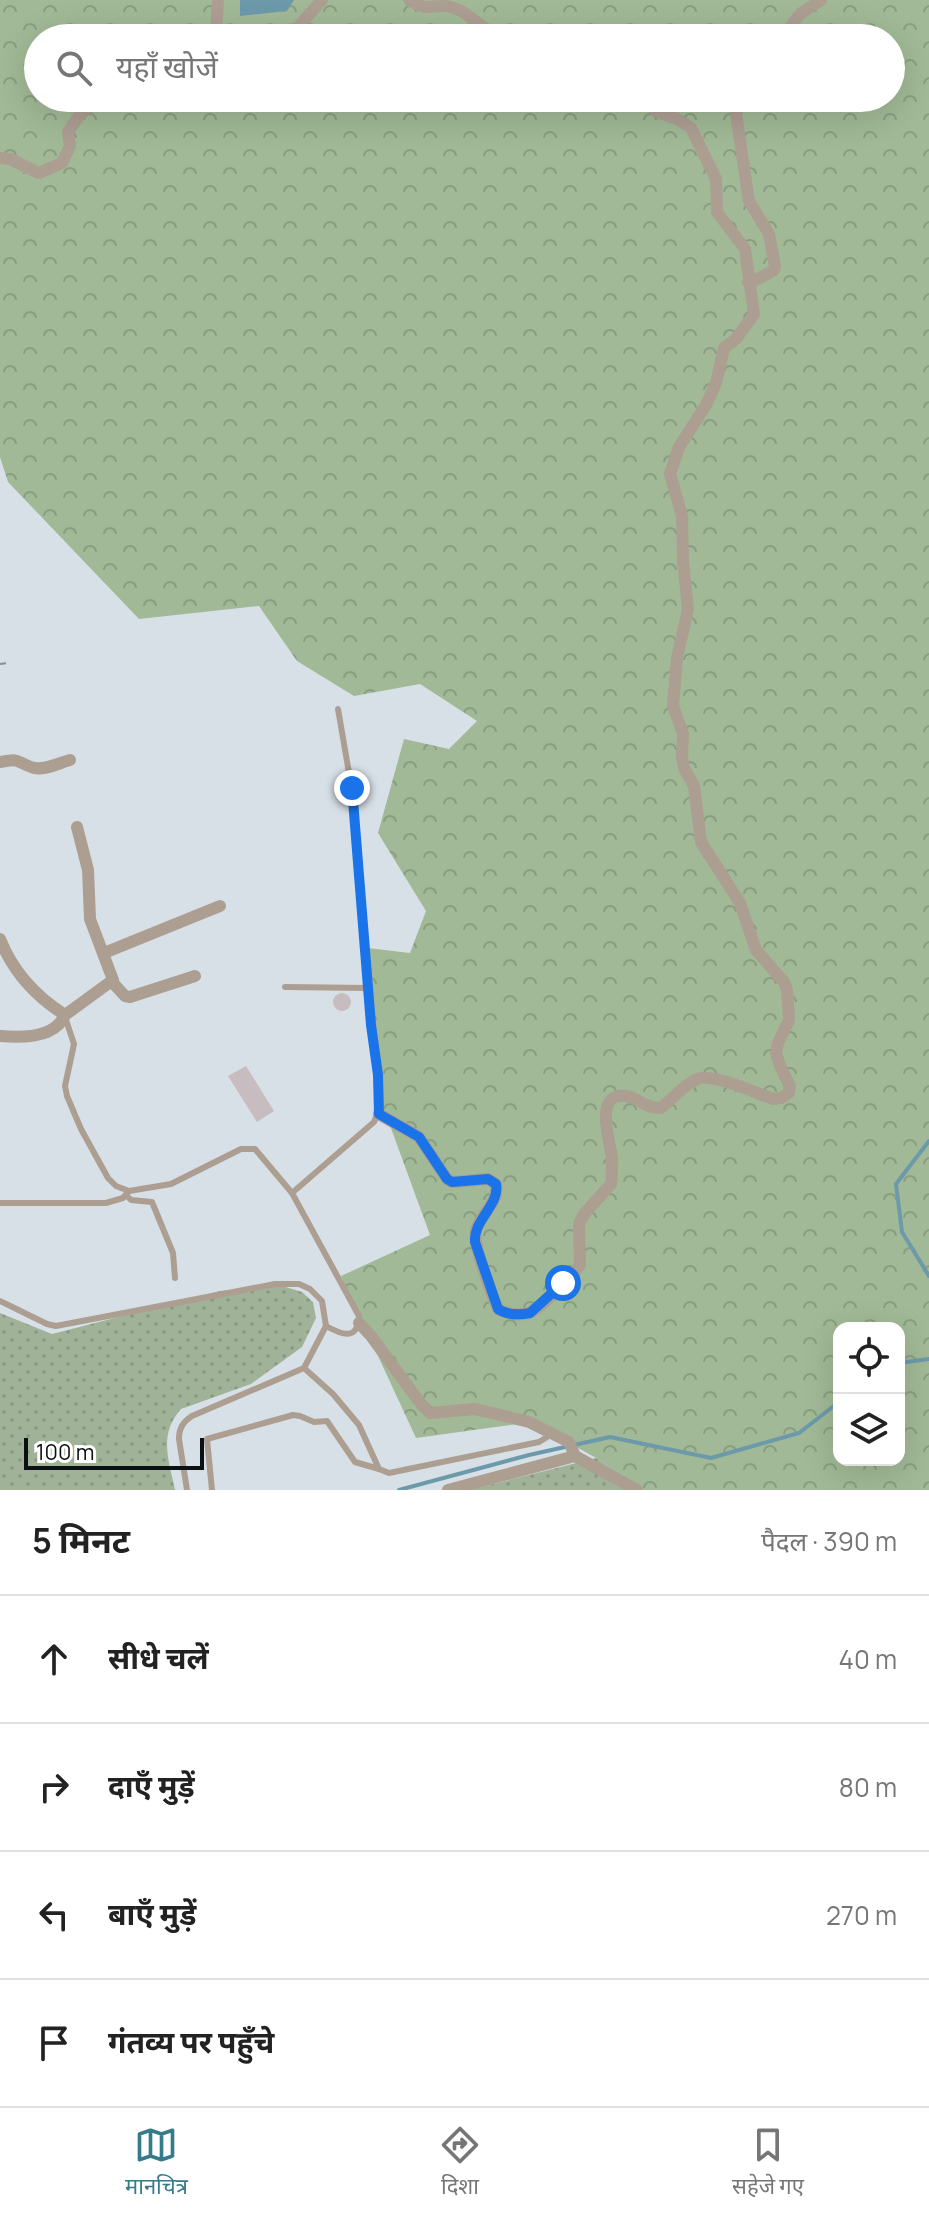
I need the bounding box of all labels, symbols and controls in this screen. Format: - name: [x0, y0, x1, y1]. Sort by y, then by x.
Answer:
- search box: [24, 24, 905, 112]
- icon: search: [52, 46, 96, 90]
- text: यहाँ खोजें: [116, 46, 218, 87]
- route end: [334, 770, 370, 806]
- route start: [545, 1265, 581, 1301]
- map controls: [833, 1322, 905, 1466]
- button: locate: [833, 1322, 905, 1394]
- button: layers: [833, 1394, 905, 1466]
- scale bar: [24, 1434, 204, 1470]
- text: 100 m: [36, 1437, 94, 1467]
- text: 5 मिनट: [32, 1517, 130, 1563]
- text: पैदल · 390 m: [761, 1523, 897, 1559]
- icon: ahead: [32, 1637, 76, 1681]
- text: सीधे चलें: [108, 1637, 209, 1678]
- text: 40 m: [839, 1641, 897, 1677]
- icon: right: [32, 1765, 76, 1809]
- text: दाएँ मुड़ें: [108, 1765, 195, 1806]
- text: 80 m: [839, 1769, 897, 1805]
- icon: left: [32, 1893, 76, 1937]
- text: बाएँ मुड़ें: [108, 1893, 196, 1934]
- text: 270 m: [826, 1897, 897, 1933]
- icon: arrive: [32, 2021, 76, 2065]
- text: गंतव्य पर पहुँचे: [108, 2021, 274, 2062]
- tab: मानचित्र: [125, 2123, 188, 2203]
- tab: दिशा: [438, 2123, 482, 2203]
- tab: सहेजे गए: [732, 2123, 804, 2203]

